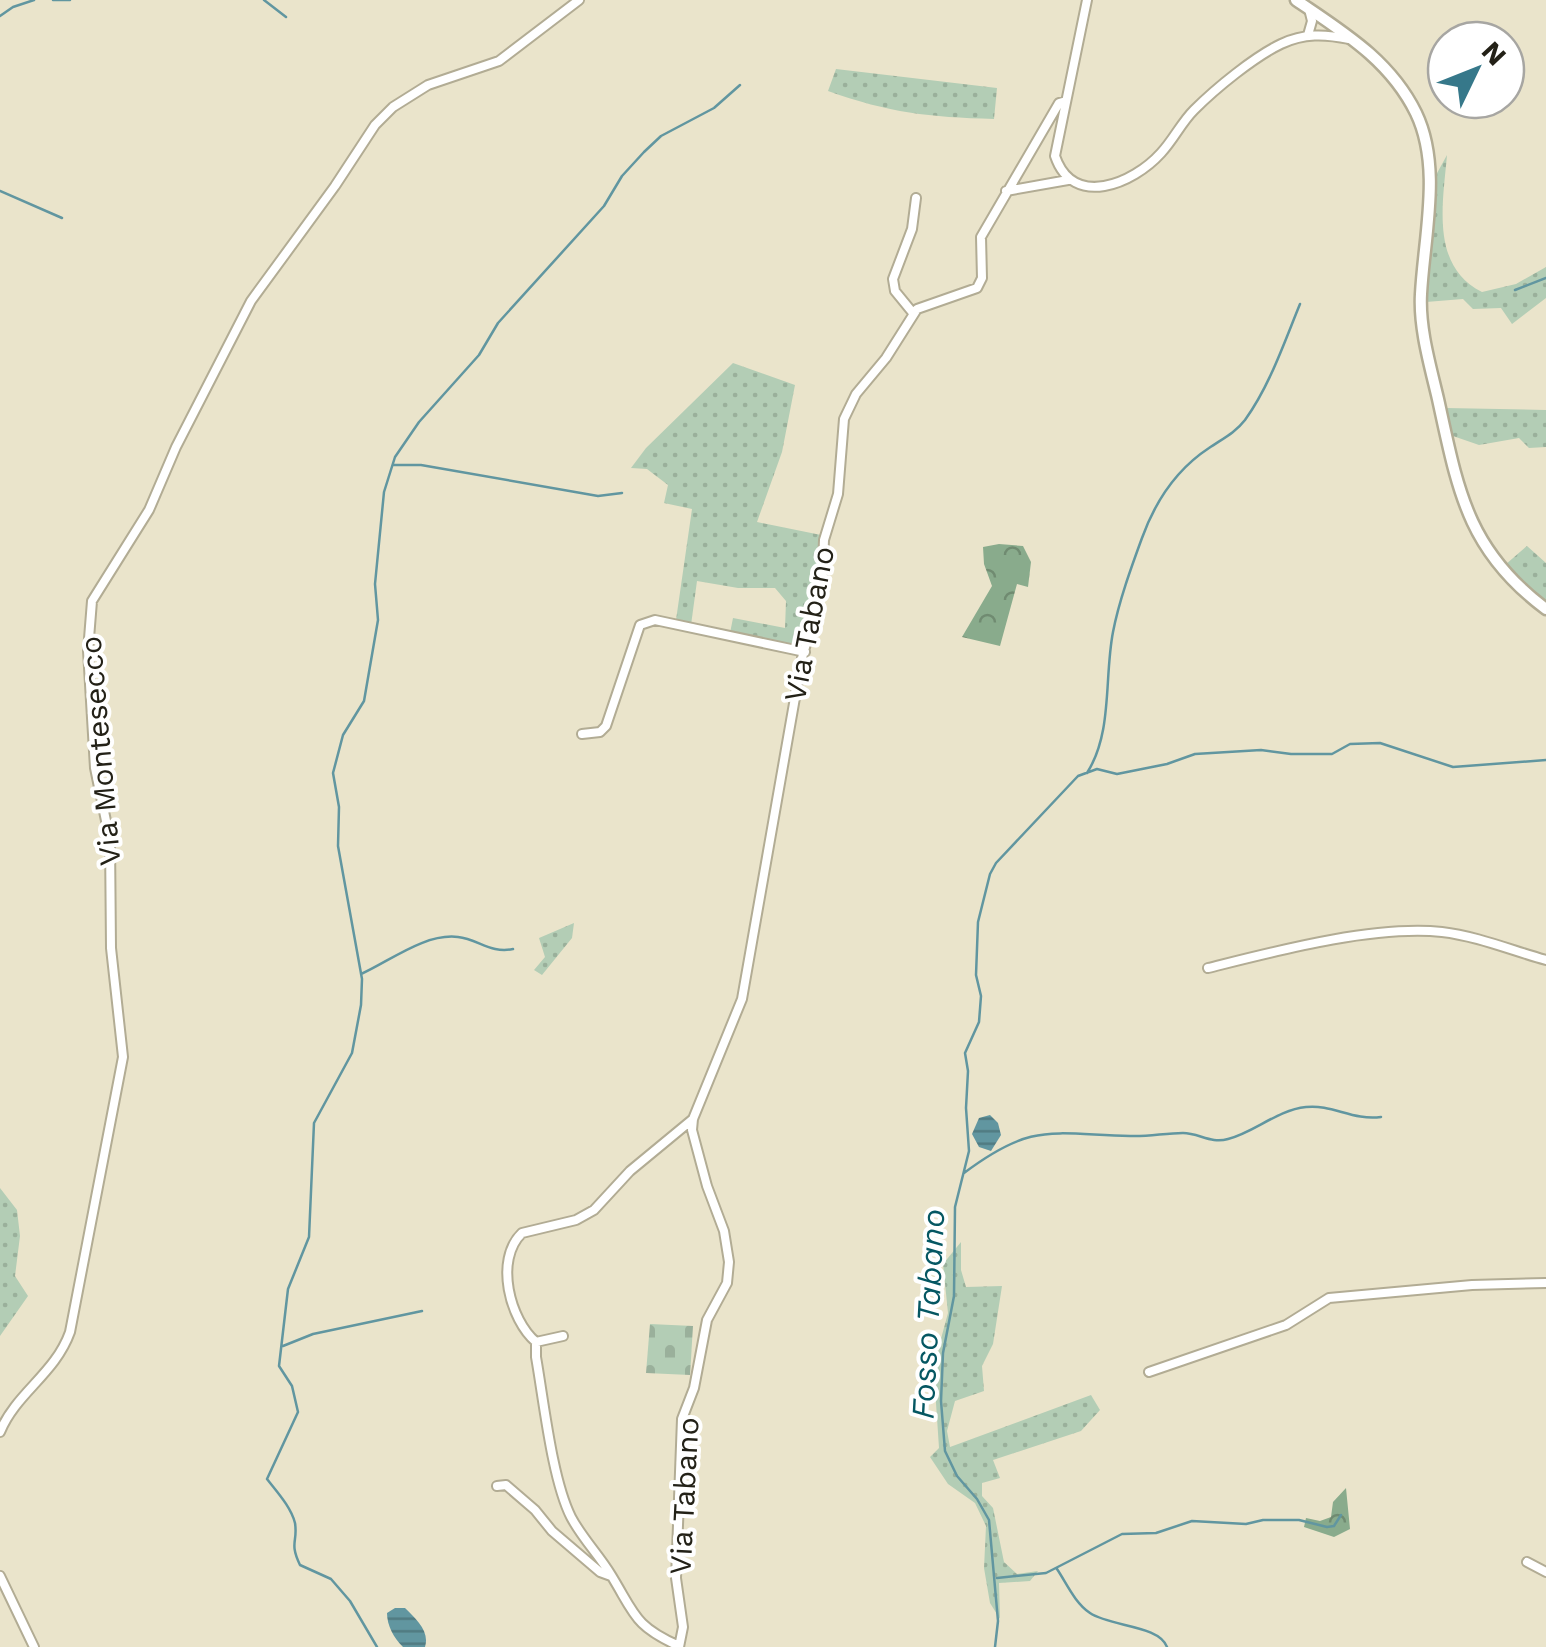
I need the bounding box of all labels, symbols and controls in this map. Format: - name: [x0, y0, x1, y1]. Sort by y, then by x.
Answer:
- north arrow: [1426, 20, 1526, 120]
- text: N: [1475, 34, 1513, 72]
- street label: Via Tabano: [777, 543, 841, 705]
- street label: Via Montesecco: [73, 635, 127, 867]
- water label: Fosso Tabano: [904, 1208, 952, 1420]
- street label: Via Tabano: [662, 1416, 706, 1576]

